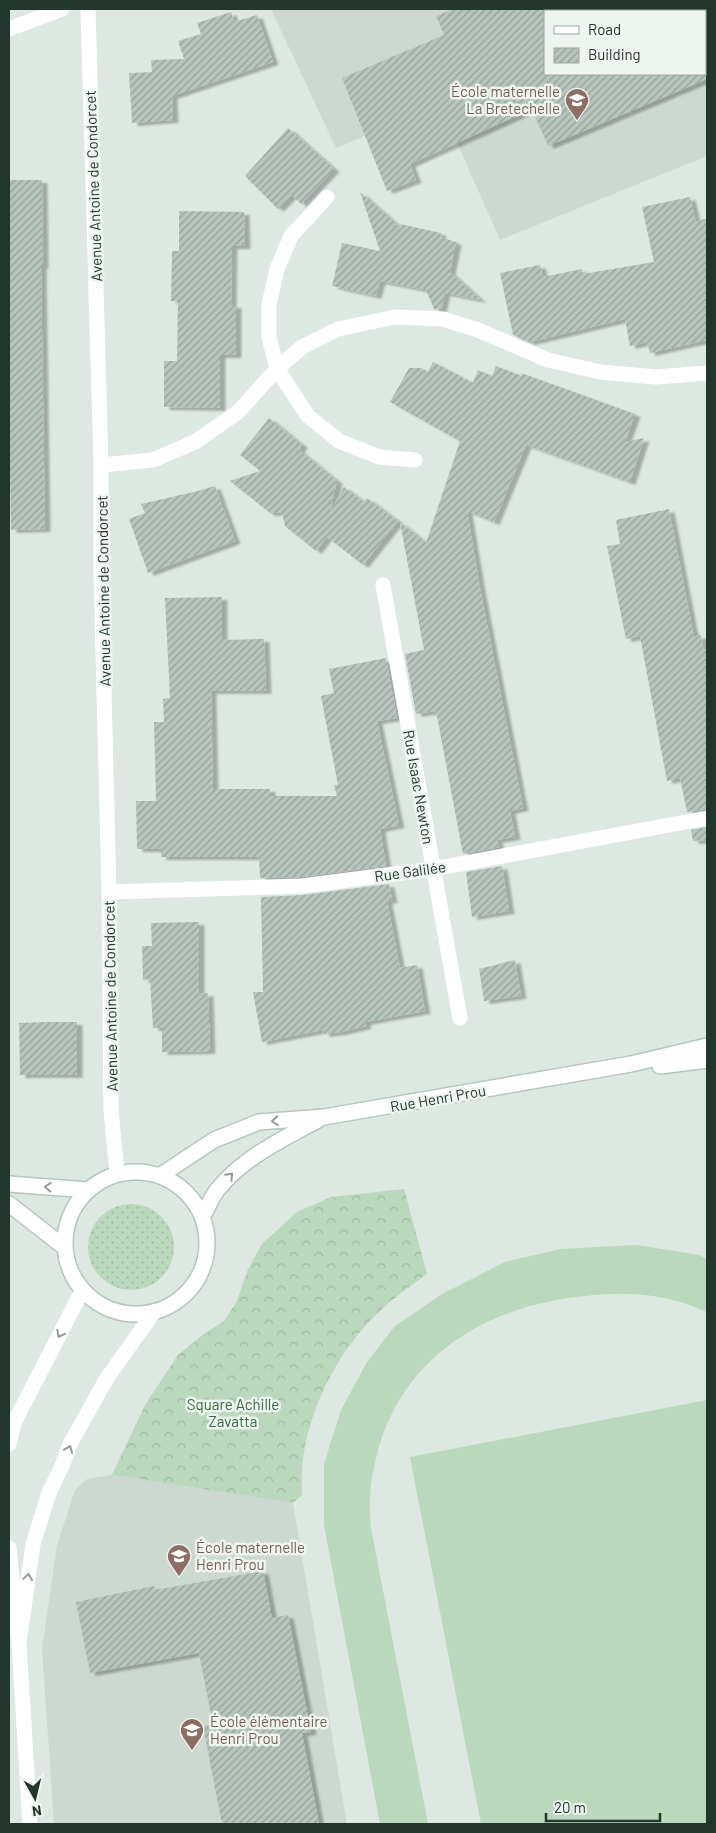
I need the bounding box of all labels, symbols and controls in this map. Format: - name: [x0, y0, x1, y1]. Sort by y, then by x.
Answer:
- legend: [544, 10, 706, 75]
- text: Road: [588, 20, 621, 38]
- text: Building: [588, 45, 641, 63]
- place label: École maternelle La Bretechelle: [451, 82, 560, 117]
- school or university icon: École maternelle La Bretechelle: [564, 87, 590, 121]
- street label: Avenue Antoine de Condorcet: [81, 90, 105, 282]
- street label: Avenue Antoine de Condorcet: [92, 495, 114, 687]
- street label: Rue Isaac Newton: [400, 728, 438, 846]
- street label: Rue Galilée: [373, 857, 447, 885]
- street label: Avenue Antoine de Condorcet: [99, 900, 121, 1092]
- street label: Rue Henri Prou: [389, 1081, 487, 1115]
- one-way arrow: [271, 1115, 279, 1126]
- one-way arrow: [225, 1173, 234, 1182]
- one-way arrow: [44, 1182, 52, 1193]
- one-way arrow: [56, 1329, 66, 1338]
- park label: Square Achille Zavatta: [187, 1395, 279, 1430]
- one-way arrow: [63, 1445, 73, 1453]
- place label: École maternelle Henri Prou: [196, 1538, 305, 1573]
- school or university icon: École maternelle Henri Prou: [166, 1543, 192, 1577]
- one-way arrow: [22, 1573, 33, 1581]
- place label: École élémentaire Henri Prou: [210, 1712, 328, 1747]
- school or university icon: École élémentaire Henri Prou: [179, 1717, 205, 1751]
- north arrow: [10, 1773, 60, 1823]
- scale bar: [546, 1790, 660, 1822]
- text: 20 m: [554, 1798, 586, 1816]
- text: N: [31, 1802, 43, 1820]

